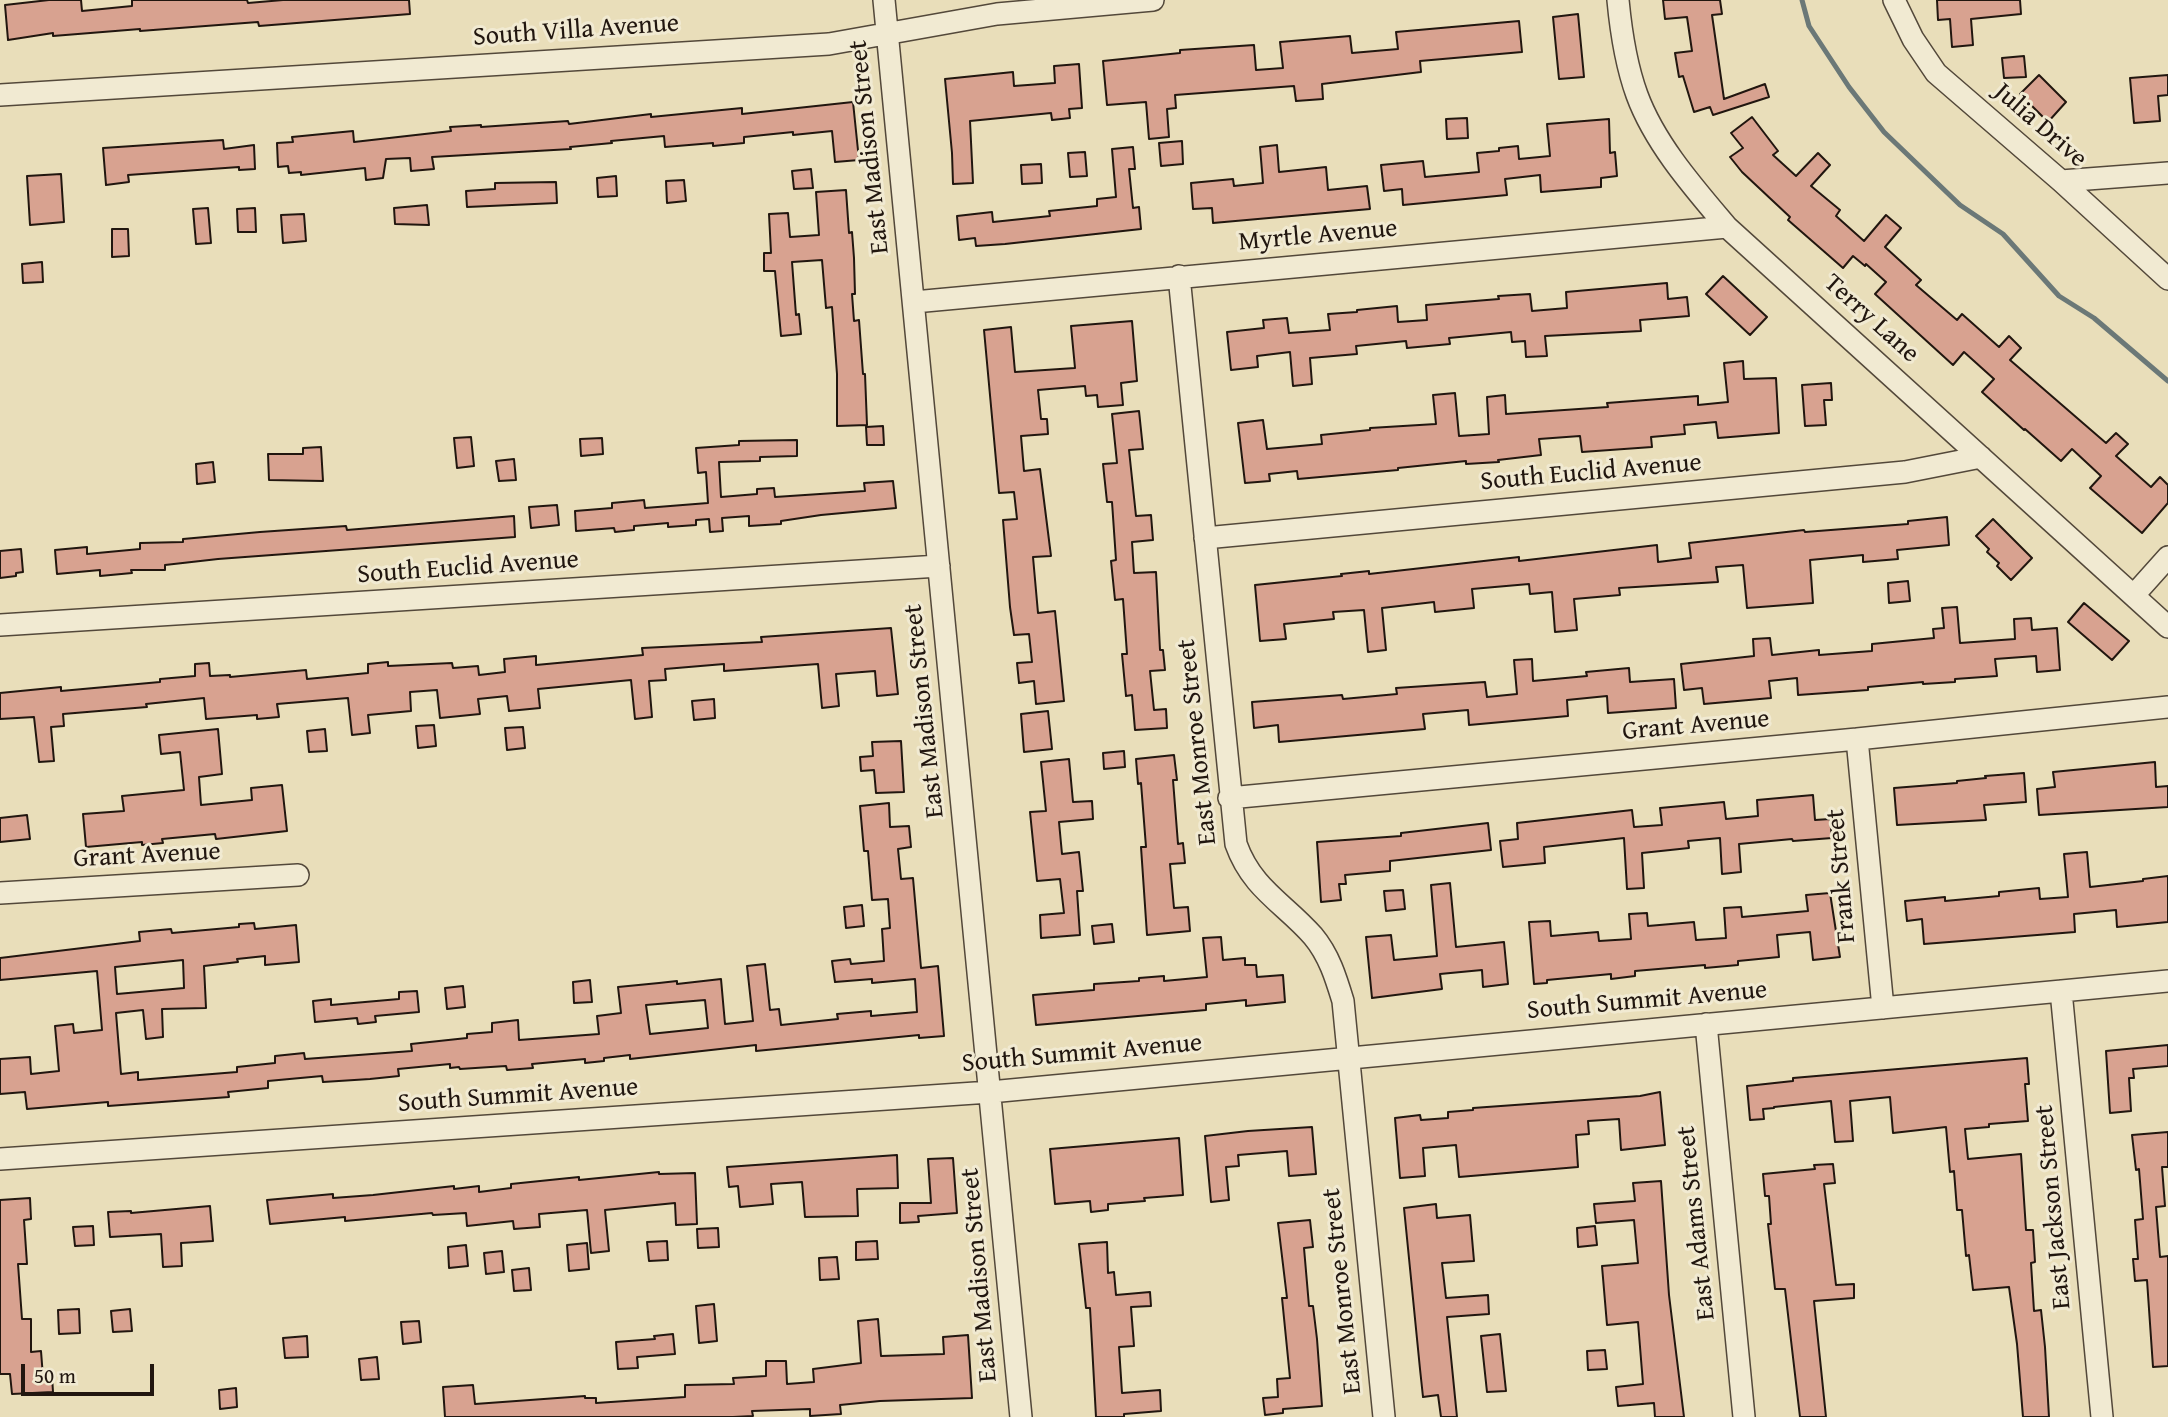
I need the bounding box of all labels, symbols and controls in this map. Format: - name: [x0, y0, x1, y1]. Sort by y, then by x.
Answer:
- street label: South Villa Avenue: [472, 8, 680, 54]
- street label: East Madison Street: [843, 38, 897, 256]
- street label: Julia Drive: [1987, 77, 2093, 175]
- street label: Myrtle Avenue: [1237, 214, 1399, 258]
- street label: Terry Lane: [1817, 268, 1925, 370]
- street label: South Euclid Avenue: [1479, 448, 1703, 498]
- street label: South Euclid Avenue: [356, 545, 580, 591]
- street label: East Madison Street: [898, 602, 952, 820]
- street label: East Monroe Street: [1172, 637, 1224, 847]
- street label: Grant Avenue: [1621, 704, 1771, 748]
- street label: Frank Street: [1821, 808, 1863, 944]
- street label: Grant Avenue: [73, 837, 221, 875]
- street label: South Summit Avenue: [1526, 975, 1768, 1027]
- street label: South Summit Avenue: [961, 1028, 1203, 1080]
- street label: South Summit Avenue: [397, 1072, 639, 1120]
- street label: East Jackson Street: [2030, 1103, 2078, 1311]
- street label: East Adams Street: [1671, 1124, 1723, 1322]
- street label: East Madison Street: [955, 1166, 1005, 1384]
- street label: East Monroe Street: [1317, 1186, 1369, 1396]
- scale bar: [24, 1350, 158, 1394]
- text: 50 m: [34, 1360, 76, 1391]

